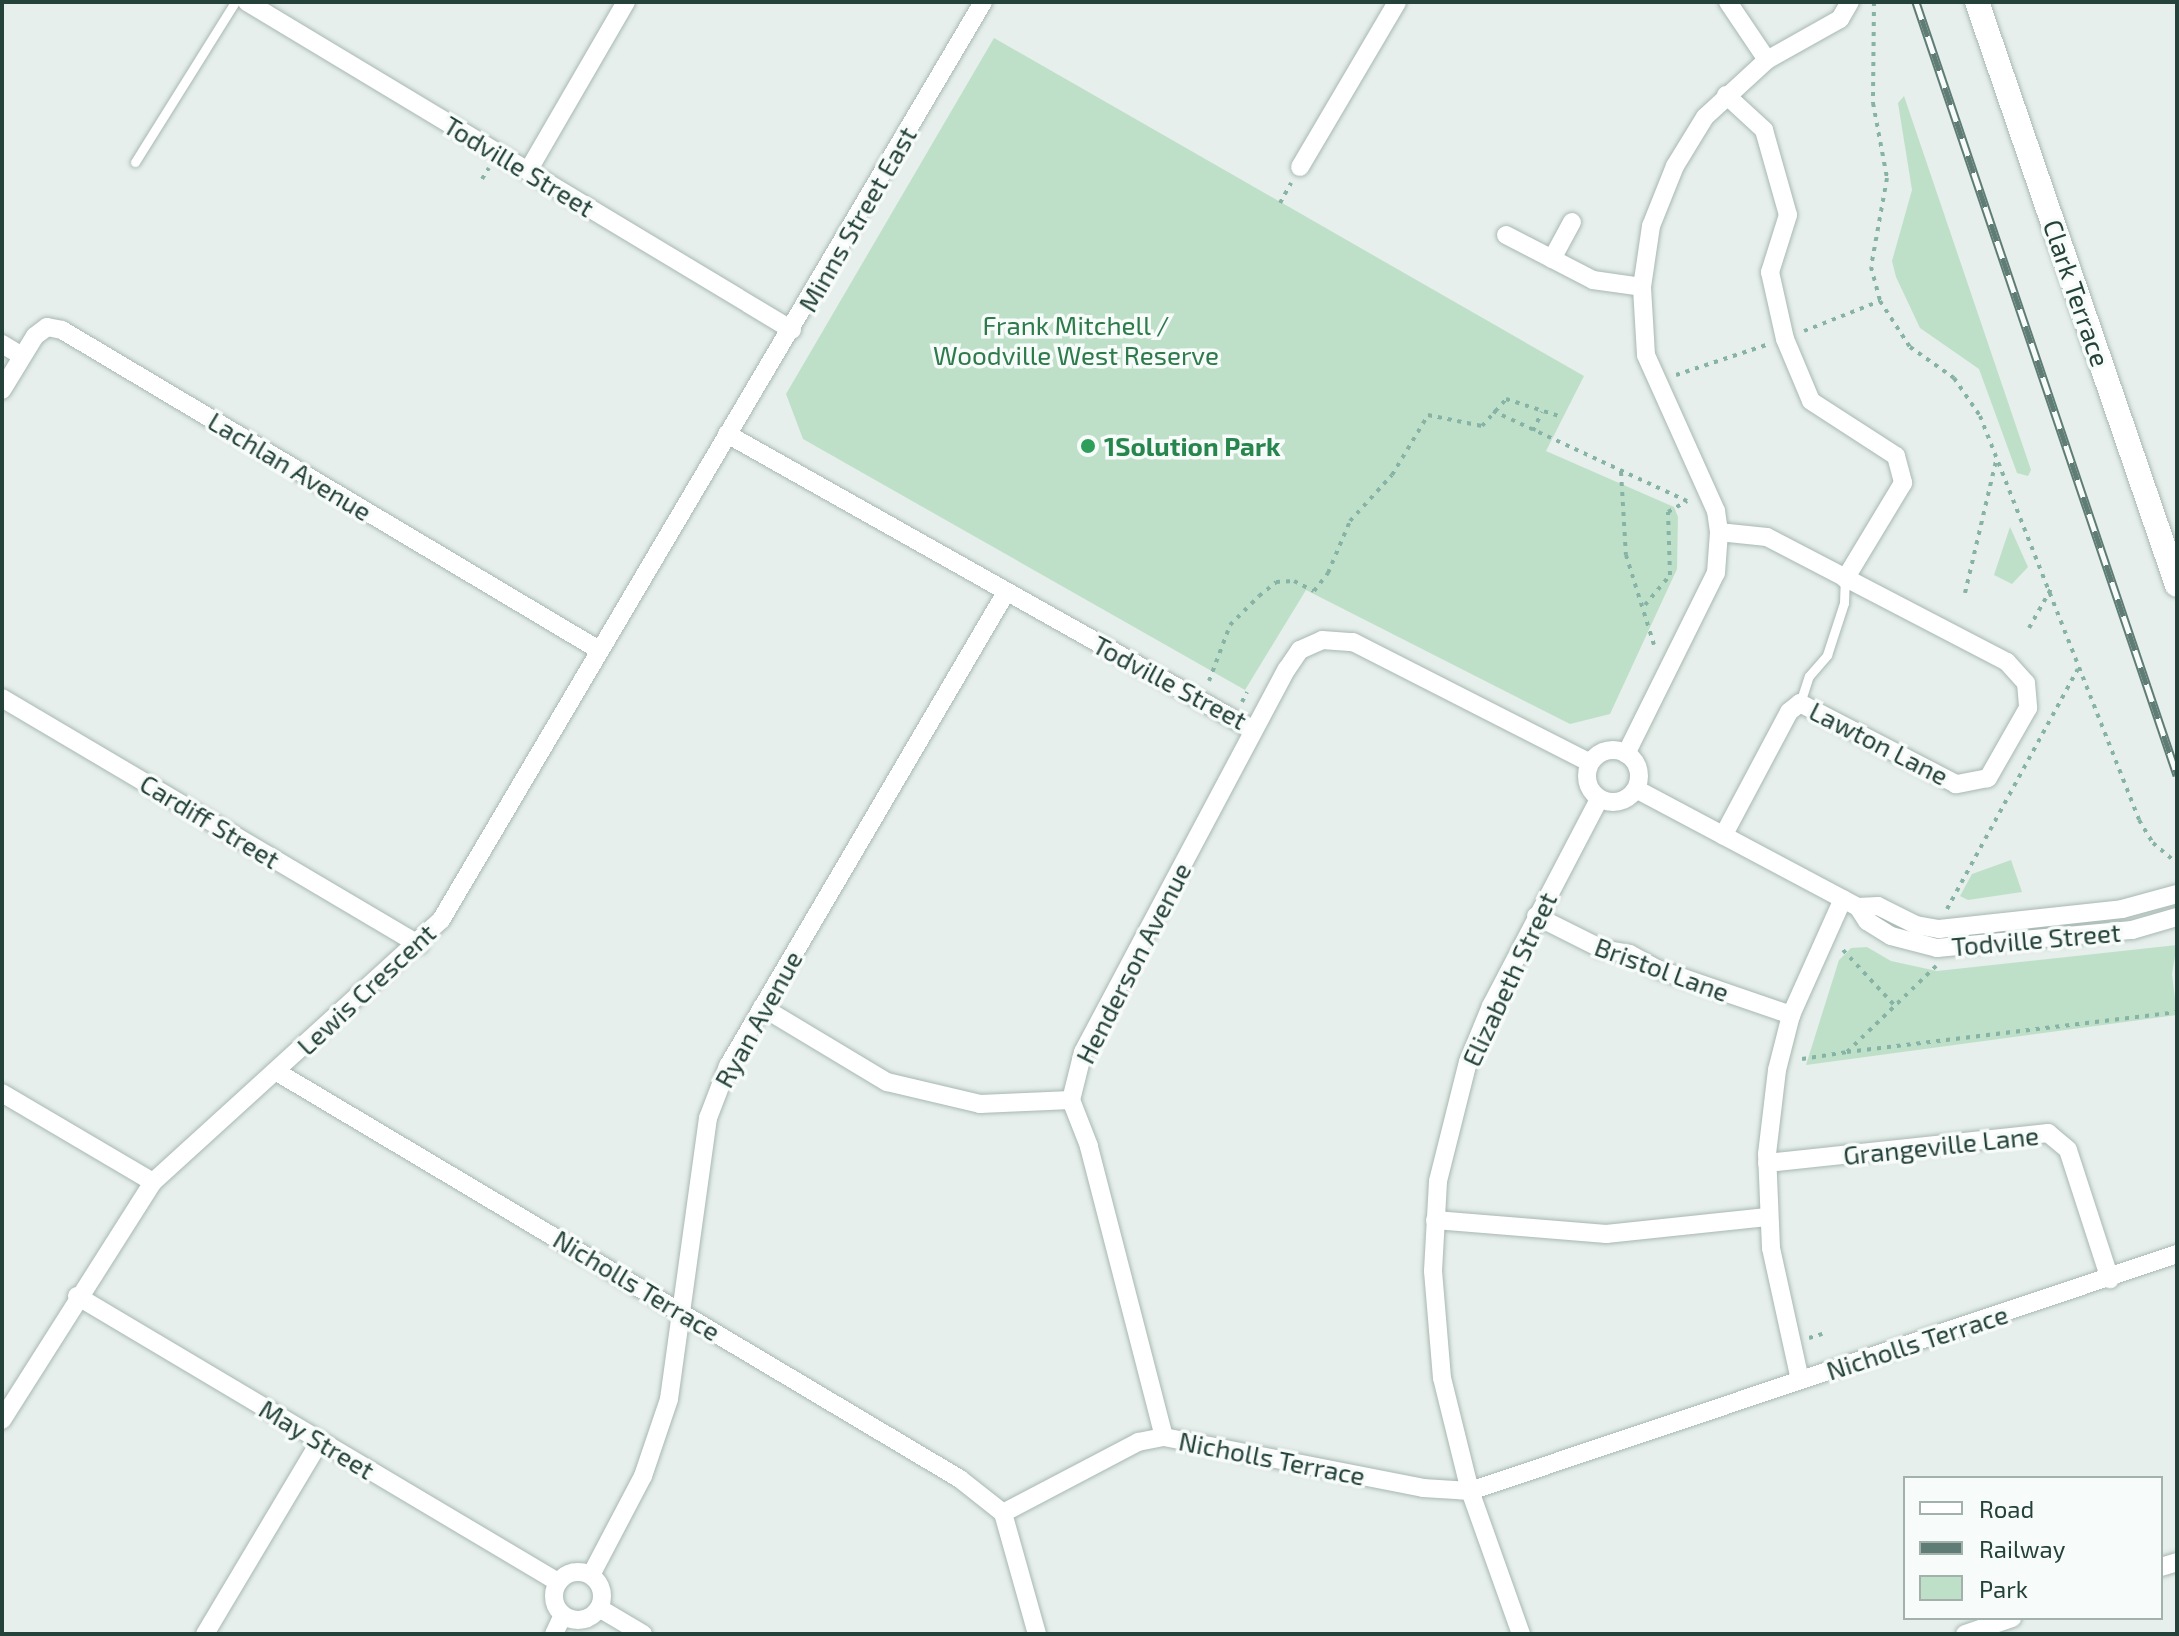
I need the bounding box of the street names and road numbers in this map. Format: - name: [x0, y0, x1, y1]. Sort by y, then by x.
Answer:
- street label: Todville Street: [438, 109, 600, 223]
- street label: Minns Street East: [791, 121, 923, 317]
- street label: Clark Terrace: [2037, 215, 2117, 371]
- street label: Lachlan Avenue: [202, 405, 378, 527]
- street label: Todville Street: [1088, 628, 1252, 736]
- street label: Lawton Lane: [1804, 695, 1954, 791]
- street label: Cardiff Street: [135, 767, 285, 875]
- street label: Henderson Avenue: [1069, 857, 1197, 1069]
- street label: Elizabeth Street: [1455, 887, 1563, 1071]
- street label: Todville Street: [1950, 916, 2122, 962]
- street label: Lewis Crescent: [290, 917, 442, 1061]
- street label: Bristol Lane: [1590, 930, 1734, 1008]
- street label: Ryan Avenue: [708, 945, 808, 1093]
- street label: Grangeville Lane: [1842, 1119, 2040, 1171]
- street label: Nicholls Terrace: [548, 1223, 726, 1347]
- street label: Nicholls Terrace: [1822, 1298, 2012, 1386]
- street label: May Street: [254, 1392, 380, 1486]
- street label: Nicholls Terrace: [1176, 1425, 1368, 1491]

